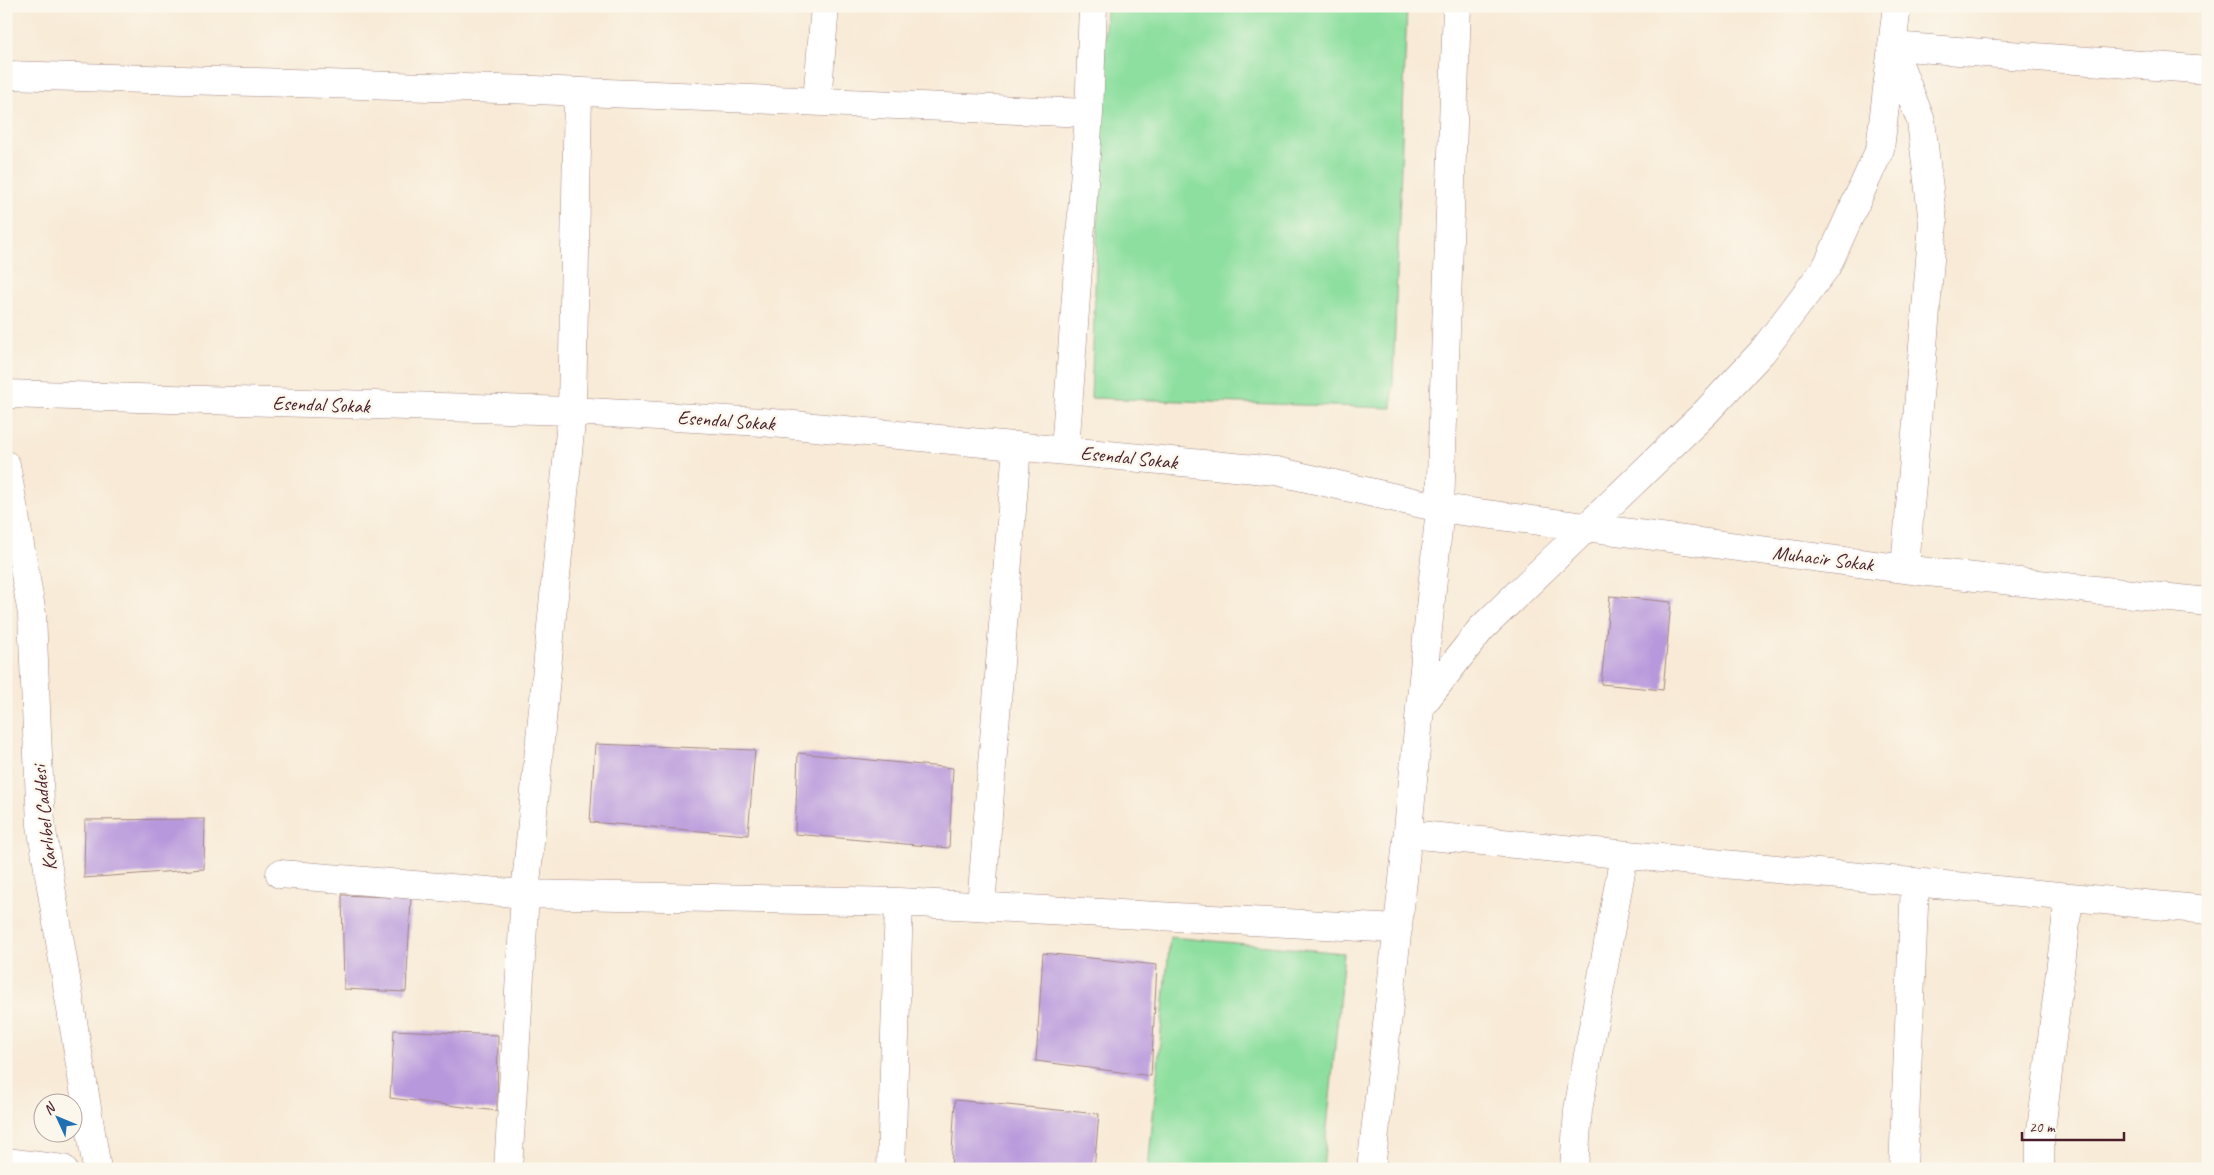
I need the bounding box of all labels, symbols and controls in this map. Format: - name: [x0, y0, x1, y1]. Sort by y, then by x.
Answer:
- street label: Esendal Sokak: [272, 390, 372, 419]
- street label: Esendal Sokak: [677, 405, 777, 436]
- street label: Esendal Sokak: [1079, 440, 1180, 475]
- street label: Muhacir Sokak: [1771, 540, 1876, 577]
- street label: Karlıbel Caddesi: [26, 762, 62, 872]
- north arrow: [32, 1092, 82, 1142]
- text: N: [40, 1099, 60, 1118]
- scale bar: [2022, 1110, 2124, 1142]
- text: 20 m: [2029, 1118, 2056, 1137]

